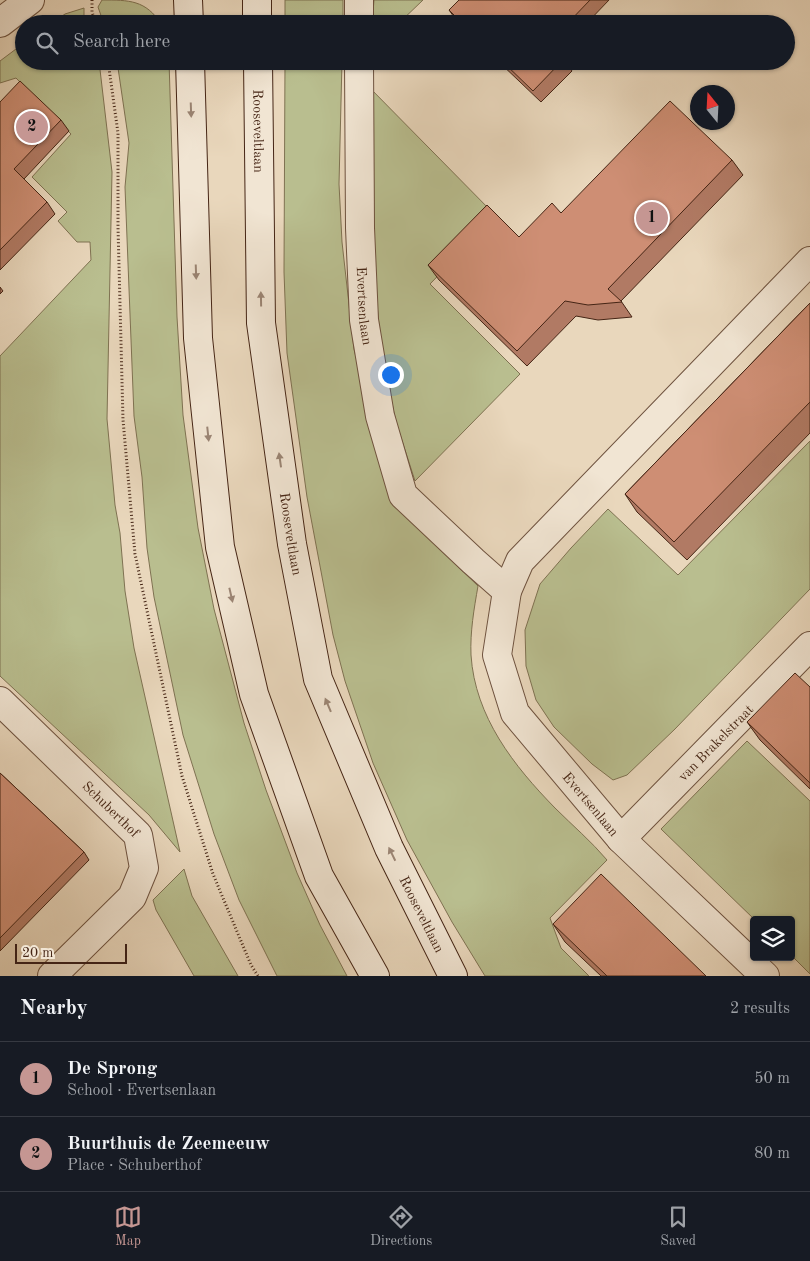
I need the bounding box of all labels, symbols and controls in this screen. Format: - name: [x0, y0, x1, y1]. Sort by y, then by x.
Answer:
- search box: [15, 15, 795, 70]
- icon: search: [33, 29, 61, 57]
- text: Search here: [73, 33, 170, 52]
- north arrow: [690, 85, 735, 130]
- street label: Rooseveltlaan: [250, 89, 265, 173]
- one-way arrow: [188, 102, 196, 118]
- pin: 2: [16, 108, 48, 146]
- pin: 1: [636, 199, 668, 237]
- one-way arrow: [192, 265, 200, 281]
- street label: Evertsenlaan: [354, 266, 374, 347]
- one-way arrow: [256, 290, 264, 306]
- your location: [378, 362, 404, 388]
- one-way arrow: [204, 427, 212, 443]
- one-way arrow: [276, 452, 284, 468]
- street label: Rooseveltlaan: [277, 492, 304, 577]
- one-way arrow: [227, 587, 235, 602]
- one-way arrow: [324, 697, 332, 712]
- street label: van Brakelstraat: [676, 702, 756, 784]
- street label: Evertsenlaan: [560, 770, 621, 840]
- street label: Schuberthof: [79, 779, 143, 841]
- one-way arrow: [388, 847, 396, 861]
- street label: Rooseveltlaan: [396, 874, 446, 956]
- map controls: [750, 916, 795, 961]
- button: layers: [750, 916, 795, 961]
- scale bar: [15, 941, 128, 964]
- text: 20 m: [22, 946, 53, 960]
- text: Nearby: [20, 998, 88, 1019]
- text: 2 results: [730, 1001, 790, 1017]
- text: De Sprong: [67, 1060, 157, 1079]
- text: 1: [31, 1071, 41, 1087]
- text: 50 m: [754, 1071, 790, 1087]
- text: School · Evertsenlaan: [67, 1083, 216, 1099]
- text: Buurthuis de Zeemeeuw: [67, 1135, 270, 1154]
- text: 2: [31, 1146, 41, 1162]
- text: 80 m: [754, 1146, 790, 1162]
- text: Place · Schuberthof: [67, 1158, 202, 1174]
- tab: Map: [114, 1203, 142, 1250]
- tab: Directions: [370, 1203, 432, 1250]
- tab: Saved: [660, 1203, 696, 1250]

